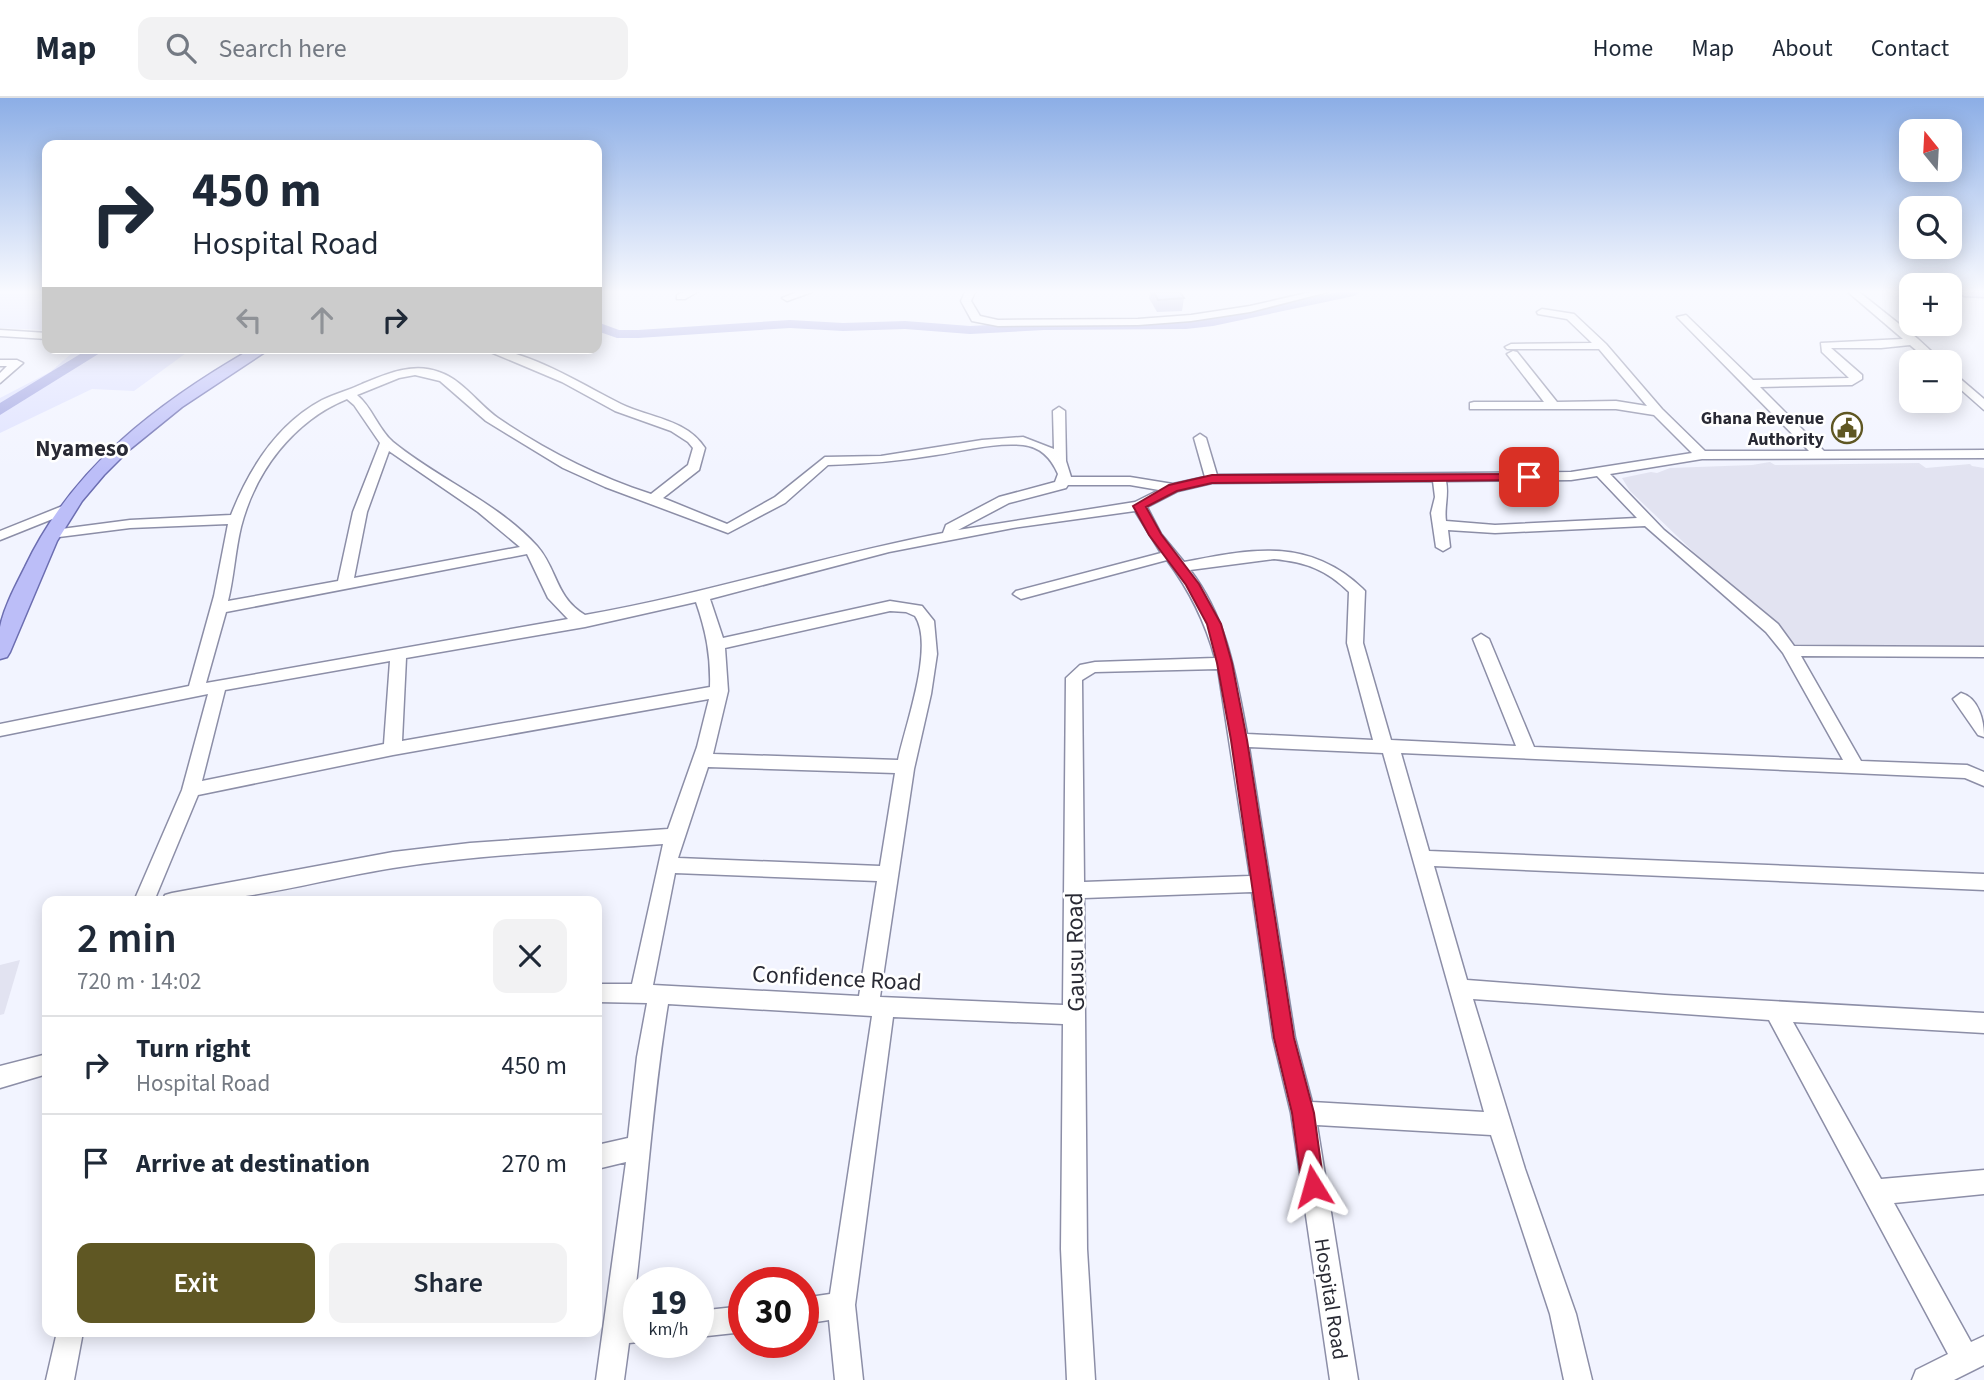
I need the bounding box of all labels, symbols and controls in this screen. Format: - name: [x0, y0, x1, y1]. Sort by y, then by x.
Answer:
- search box: [138, 17, 628, 80]
- text: Map: [35, 25, 96, 72]
- icon: search: [162, 29, 200, 67]
- text: Search here: [218, 30, 347, 67]
- text: Home: [1593, 31, 1653, 66]
- text: Map: [1691, 31, 1734, 66]
- text: About: [1772, 31, 1833, 66]
- text: Contact: [1871, 31, 1949, 66]
- north arrow: [1899, 119, 1962, 182]
- map controls: [1899, 119, 1962, 413]
- text: 450 m: [192, 156, 321, 226]
- icon: right: [77, 168, 168, 259]
- button: search: [1899, 196, 1962, 259]
- text: Hospital Road: [192, 221, 379, 267]
- button: +: [1899, 273, 1962, 336]
- icon: left: [230, 301, 268, 339]
- icon: ahead: [303, 301, 341, 339]
- icon: right: [376, 301, 414, 339]
- button: −: [1899, 350, 1962, 413]
- place label: Ghana Revenue Authority: [1701, 406, 1825, 452]
- public building icon: Ghana Revenue Authority: [1830, 411, 1864, 445]
- district label: Nyameso: [35, 432, 129, 465]
- pin: [1499, 447, 1559, 507]
- icon: arrive: [1510, 458, 1548, 496]
- street label: Gausu Road: [1057, 892, 1094, 1012]
- text: 2 min: [77, 909, 177, 969]
- button: close: [493, 919, 567, 993]
- street label: Confidence Road: [751, 957, 923, 1000]
- text: 720 m · 14:02: [77, 965, 201, 998]
- text: Turn right: [136, 1030, 251, 1067]
- icon: right: [77, 1046, 115, 1084]
- text: 450 m: [501, 1047, 567, 1084]
- text: Hospital Road: [136, 1067, 270, 1100]
- icon: arrive: [77, 1144, 115, 1182]
- text: Arrive at destination: [136, 1145, 370, 1182]
- text: 270 m: [501, 1145, 567, 1182]
- position arrow: [1276, 1149, 1350, 1223]
- street label: Hospital Road: [1307, 1236, 1355, 1362]
- button: Exit: [77, 1243, 315, 1323]
- button: Share: [329, 1243, 567, 1323]
- speed limit sign: 30: [728, 1267, 819, 1358]
- text: 19: [650, 1278, 687, 1328]
- text: km/h: [649, 1317, 688, 1342]

